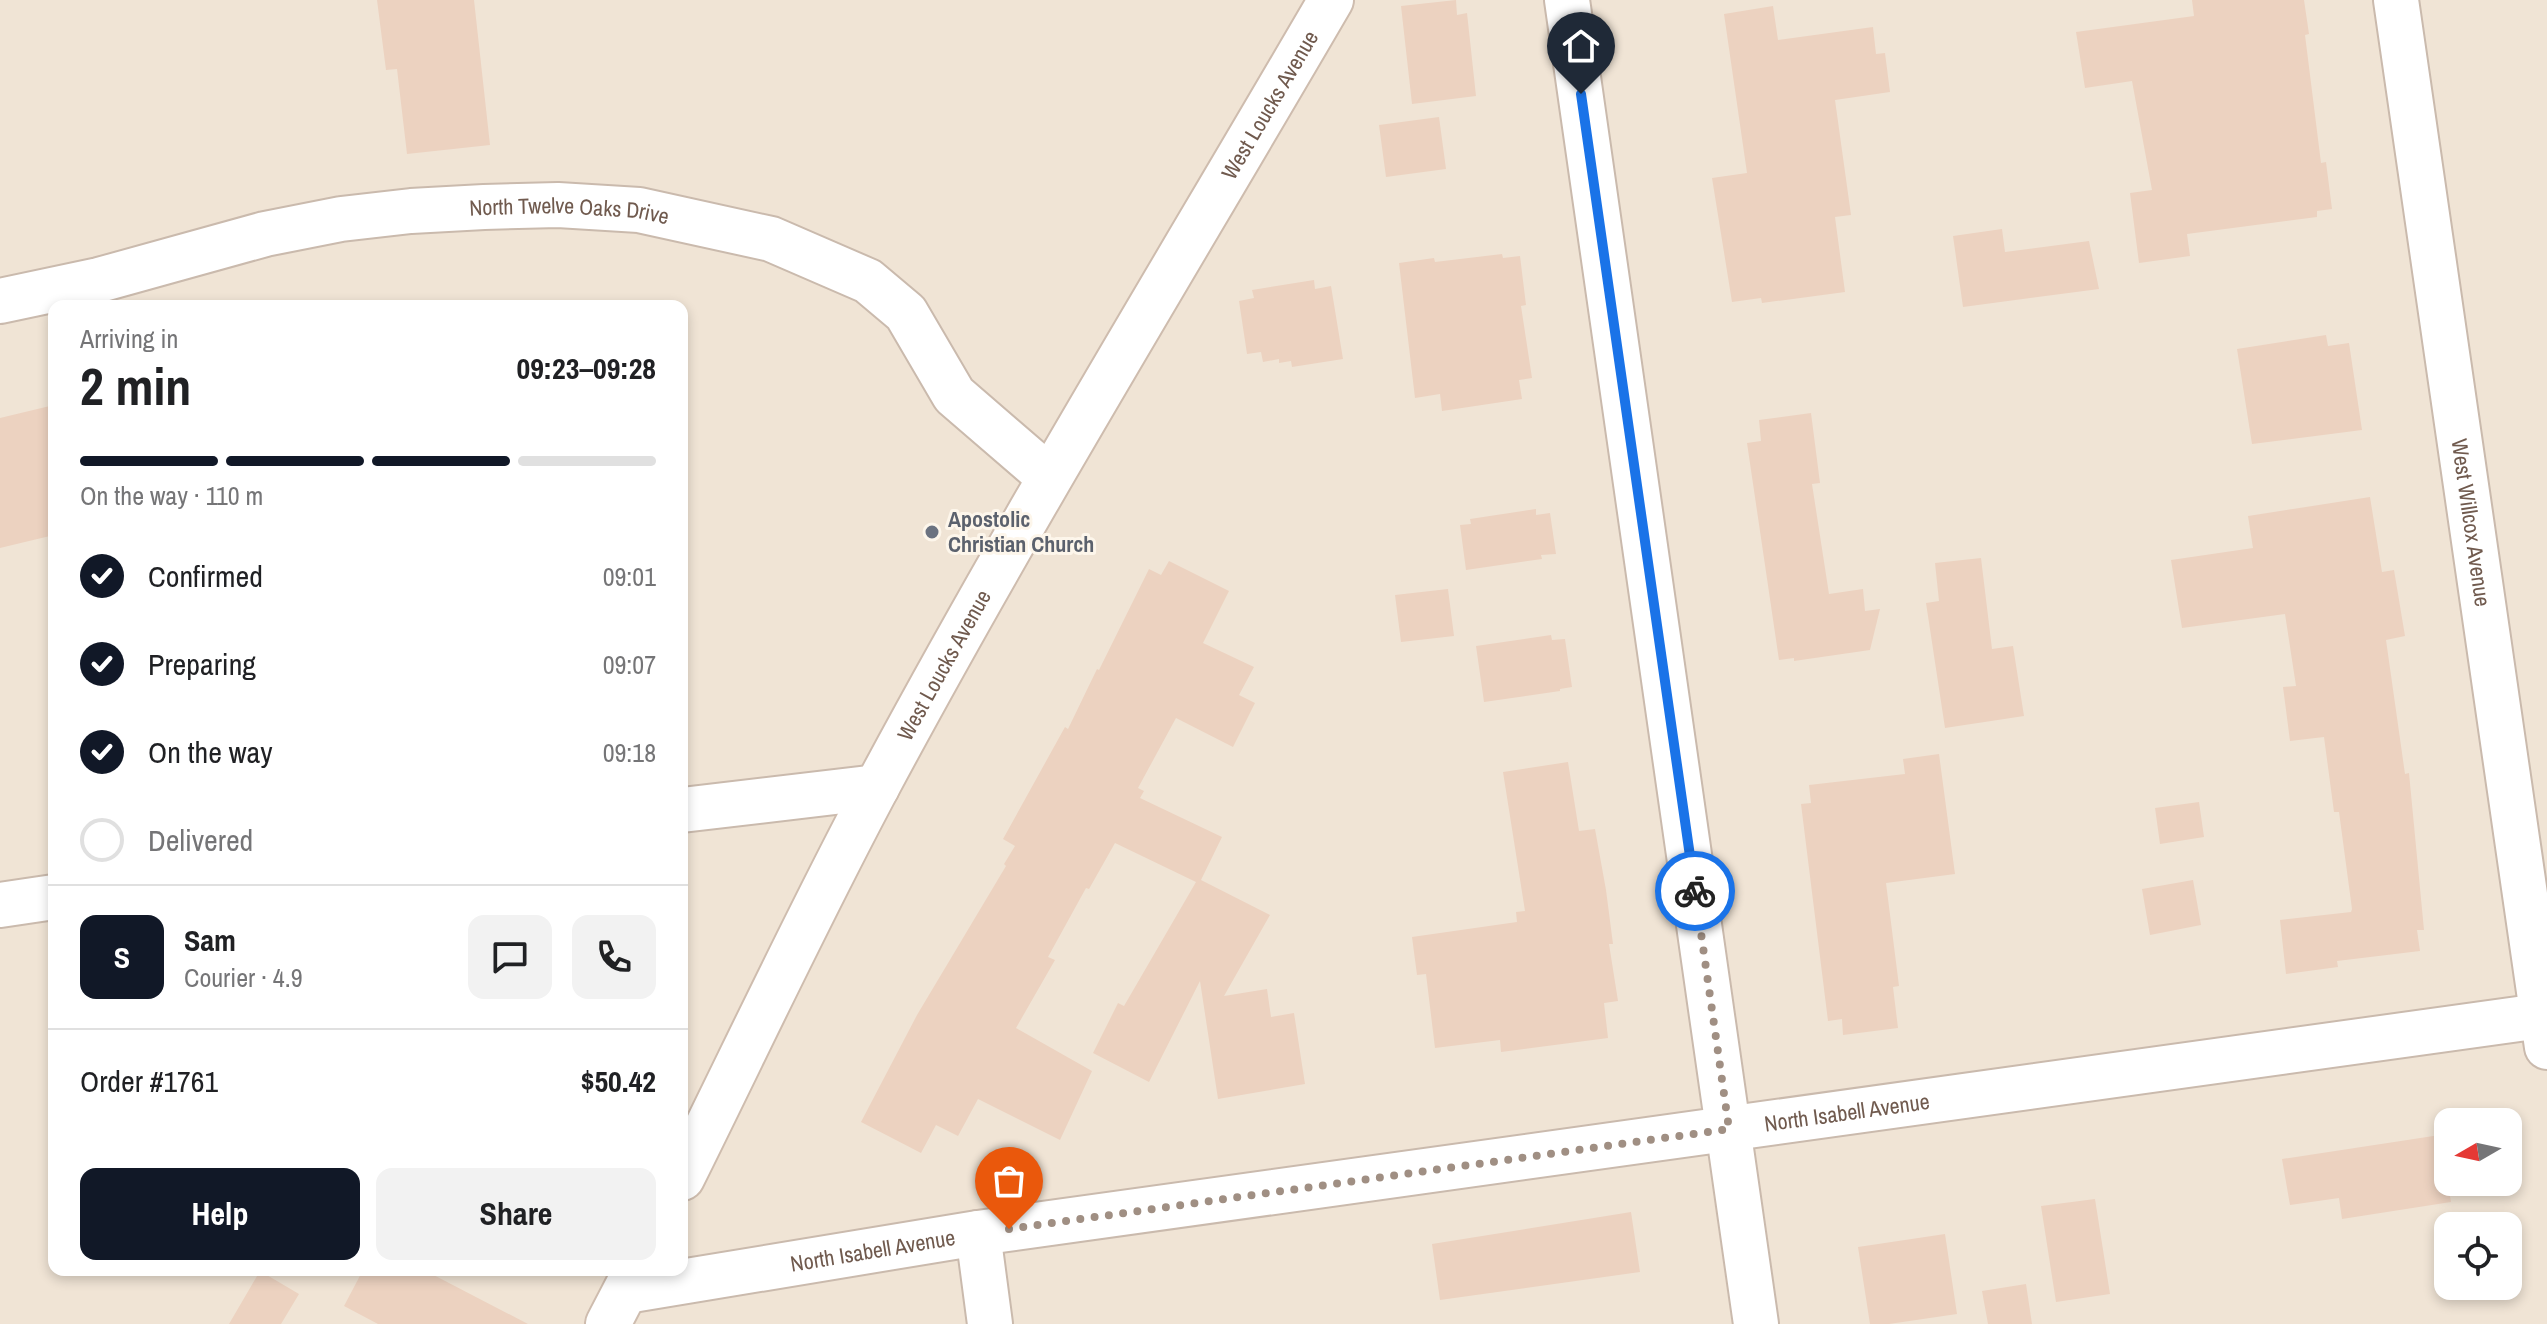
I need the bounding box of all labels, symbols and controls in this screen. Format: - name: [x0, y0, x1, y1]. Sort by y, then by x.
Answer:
- pin: [1547, 12, 1615, 94]
- icon: home: [1559, 24, 1603, 68]
- street label: West Loucks Avenue: [1214, 25, 1325, 185]
- street label: North Twelve Oaks Drive: [468, 190, 672, 231]
- text: Arriving in: [80, 321, 178, 356]
- text: 09:23–09:28: [517, 348, 656, 388]
- text: 2 min: [80, 351, 191, 421]
- street label: West Willcox Avenue: [2444, 437, 2498, 608]
- text: On the way · 110 m: [80, 478, 263, 513]
- place label: Apostolic Christian Church: [948, 504, 1094, 559]
- marker: Apostolic Christian Church: [923, 523, 941, 541]
- icon: check: [80, 554, 124, 598]
- text: Confirmed: [148, 556, 263, 596]
- text: 09:01: [603, 559, 656, 594]
- street label: West Loucks Avenue: [890, 584, 998, 746]
- icon: check: [80, 642, 124, 686]
- text: Preparing: [148, 644, 256, 684]
- text: 09:07: [603, 647, 656, 682]
- icon: check: [80, 730, 124, 774]
- text: On the way: [148, 732, 272, 772]
- text: 09:18: [603, 735, 656, 770]
- text: Delivered: [148, 820, 253, 860]
- courier: [1655, 851, 1735, 931]
- icon: bike: [1673, 869, 1717, 913]
- button: chat: [468, 915, 552, 999]
- button: phone: [572, 915, 656, 999]
- text: Sam: [184, 920, 236, 960]
- text: S: [114, 937, 130, 977]
- text: Courier · 4.9: [184, 960, 303, 995]
- text: Order #1761: [80, 1061, 218, 1101]
- text: $50.42: [581, 1061, 656, 1101]
- street label: North Isabell Avenue: [1762, 1086, 1931, 1139]
- north arrow: [2434, 1108, 2522, 1196]
- map controls: [2434, 1108, 2522, 1300]
- pin: [975, 1147, 1043, 1229]
- icon: bag: [987, 1159, 1031, 1203]
- button: Help: [80, 1168, 360, 1260]
- button: Share: [376, 1168, 656, 1260]
- button: locate: [2434, 1212, 2522, 1300]
- street label: North Isabell Avenue: [788, 1222, 957, 1279]

